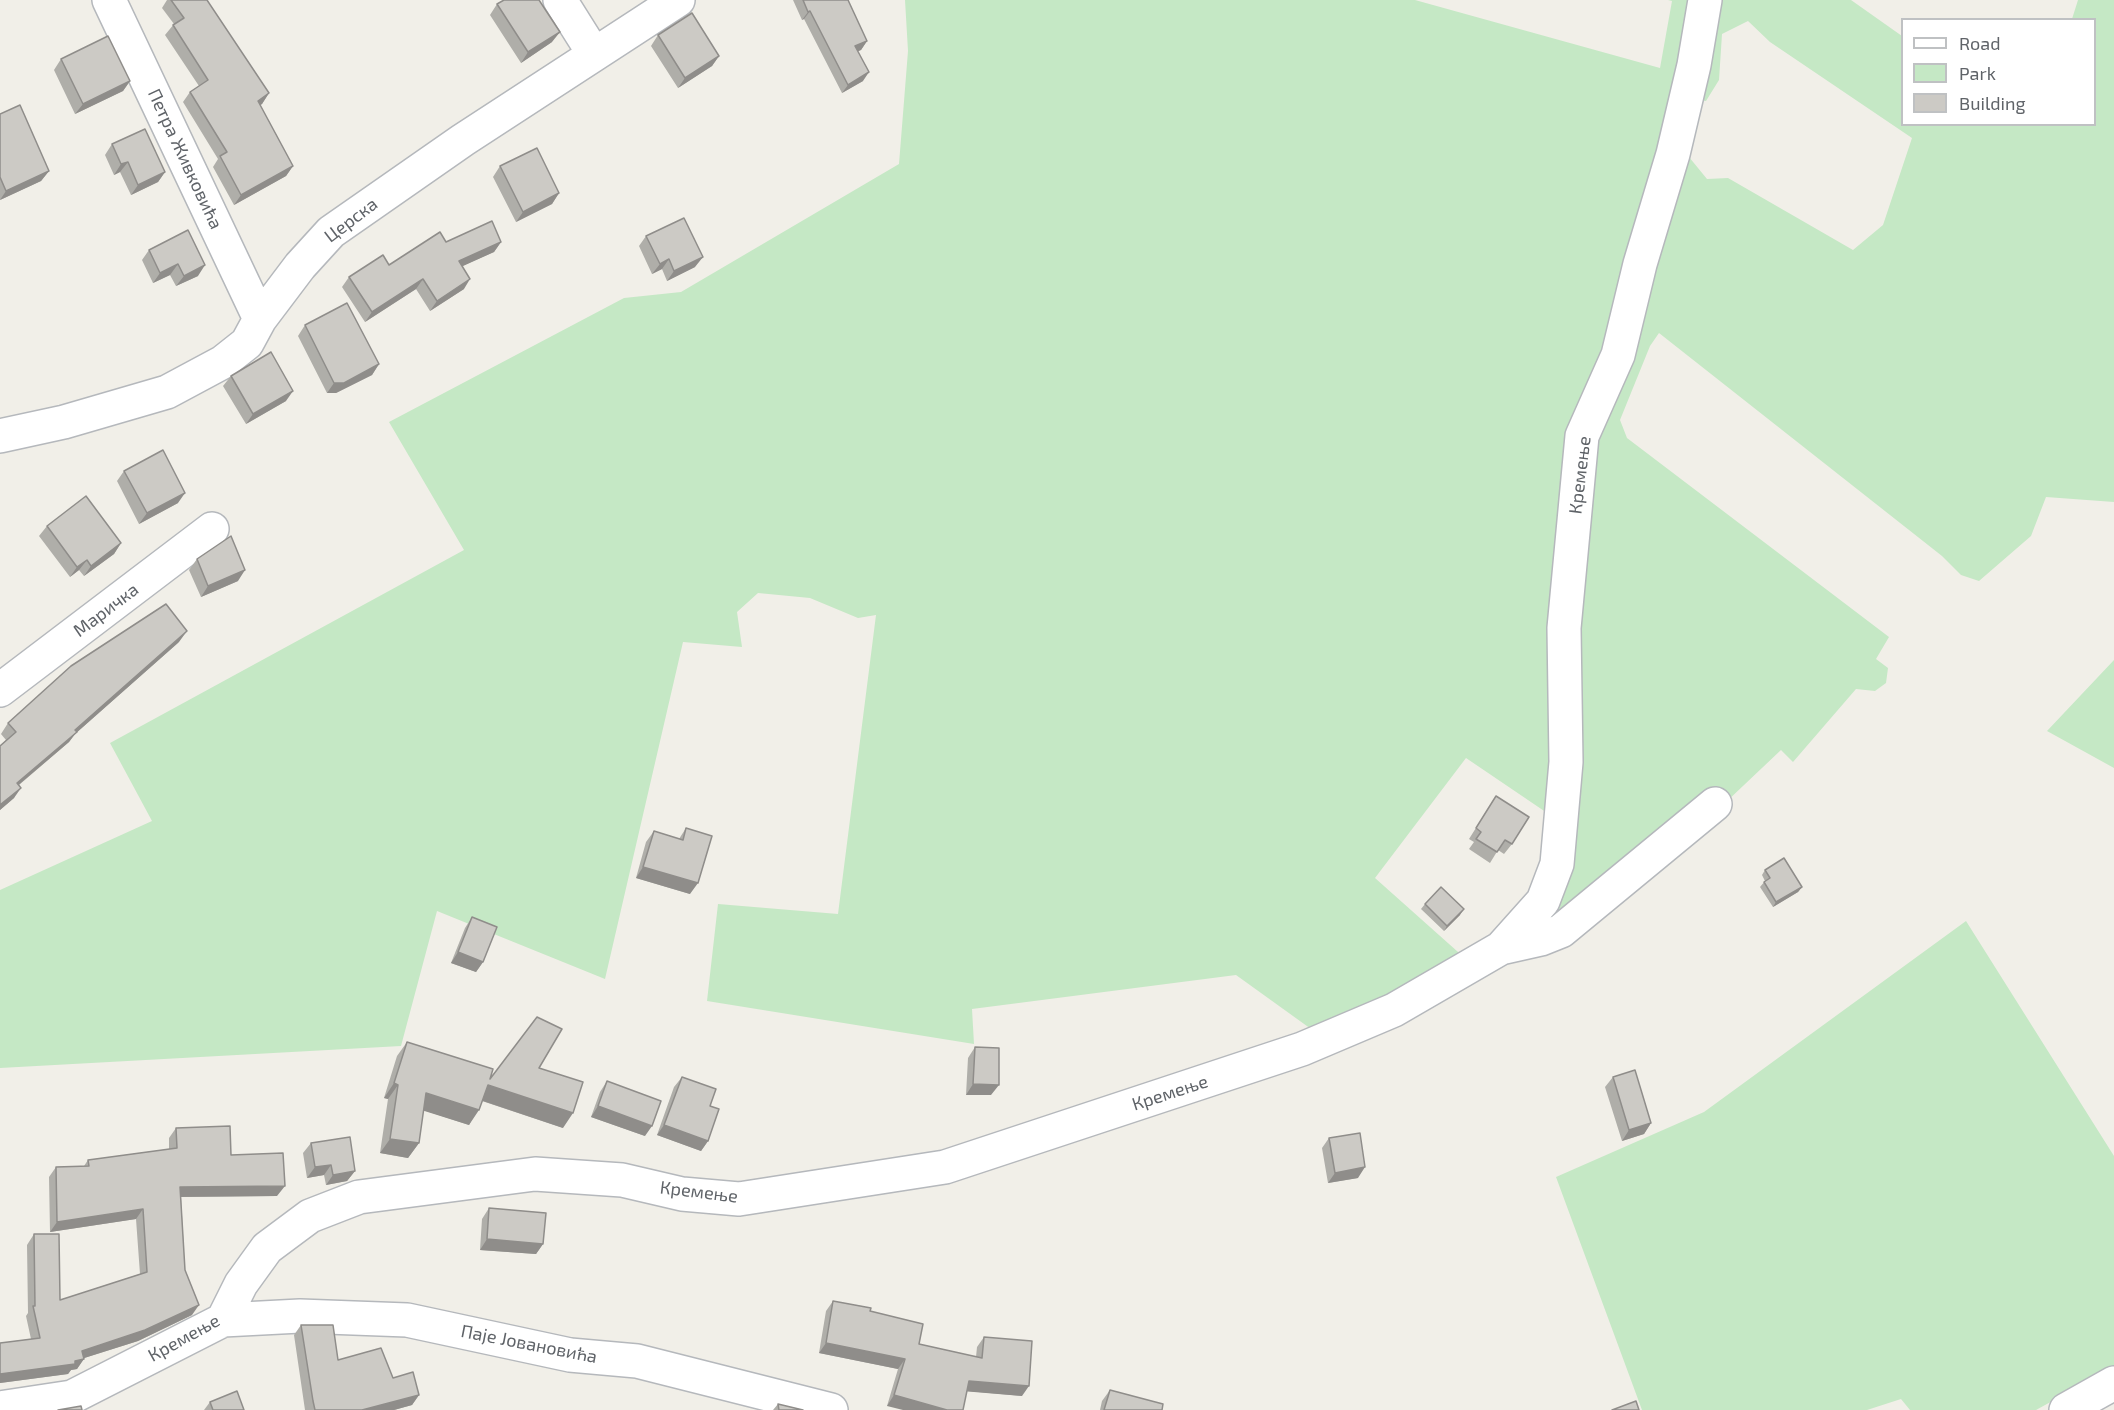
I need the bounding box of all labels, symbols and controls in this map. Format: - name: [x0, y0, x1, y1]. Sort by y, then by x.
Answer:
- legend: [1901, 18, 2096, 126]
- text: Road: [1959, 32, 2000, 54]
- text: Park: [1959, 62, 1996, 84]
- street label: Петра Живковића: [143, 85, 227, 233]
- text: Building: [1959, 92, 2026, 114]
- street label: Церска: [320, 193, 382, 247]
- street label: Кремење: [1565, 435, 1595, 515]
- street label: Маричка: [69, 579, 143, 641]
- street label: Кремење: [1129, 1071, 1211, 1115]
- street label: Кремење: [659, 1177, 739, 1207]
- street label: Кремење: [144, 1310, 224, 1366]
- street label: Паје Јовановића: [459, 1320, 599, 1368]

